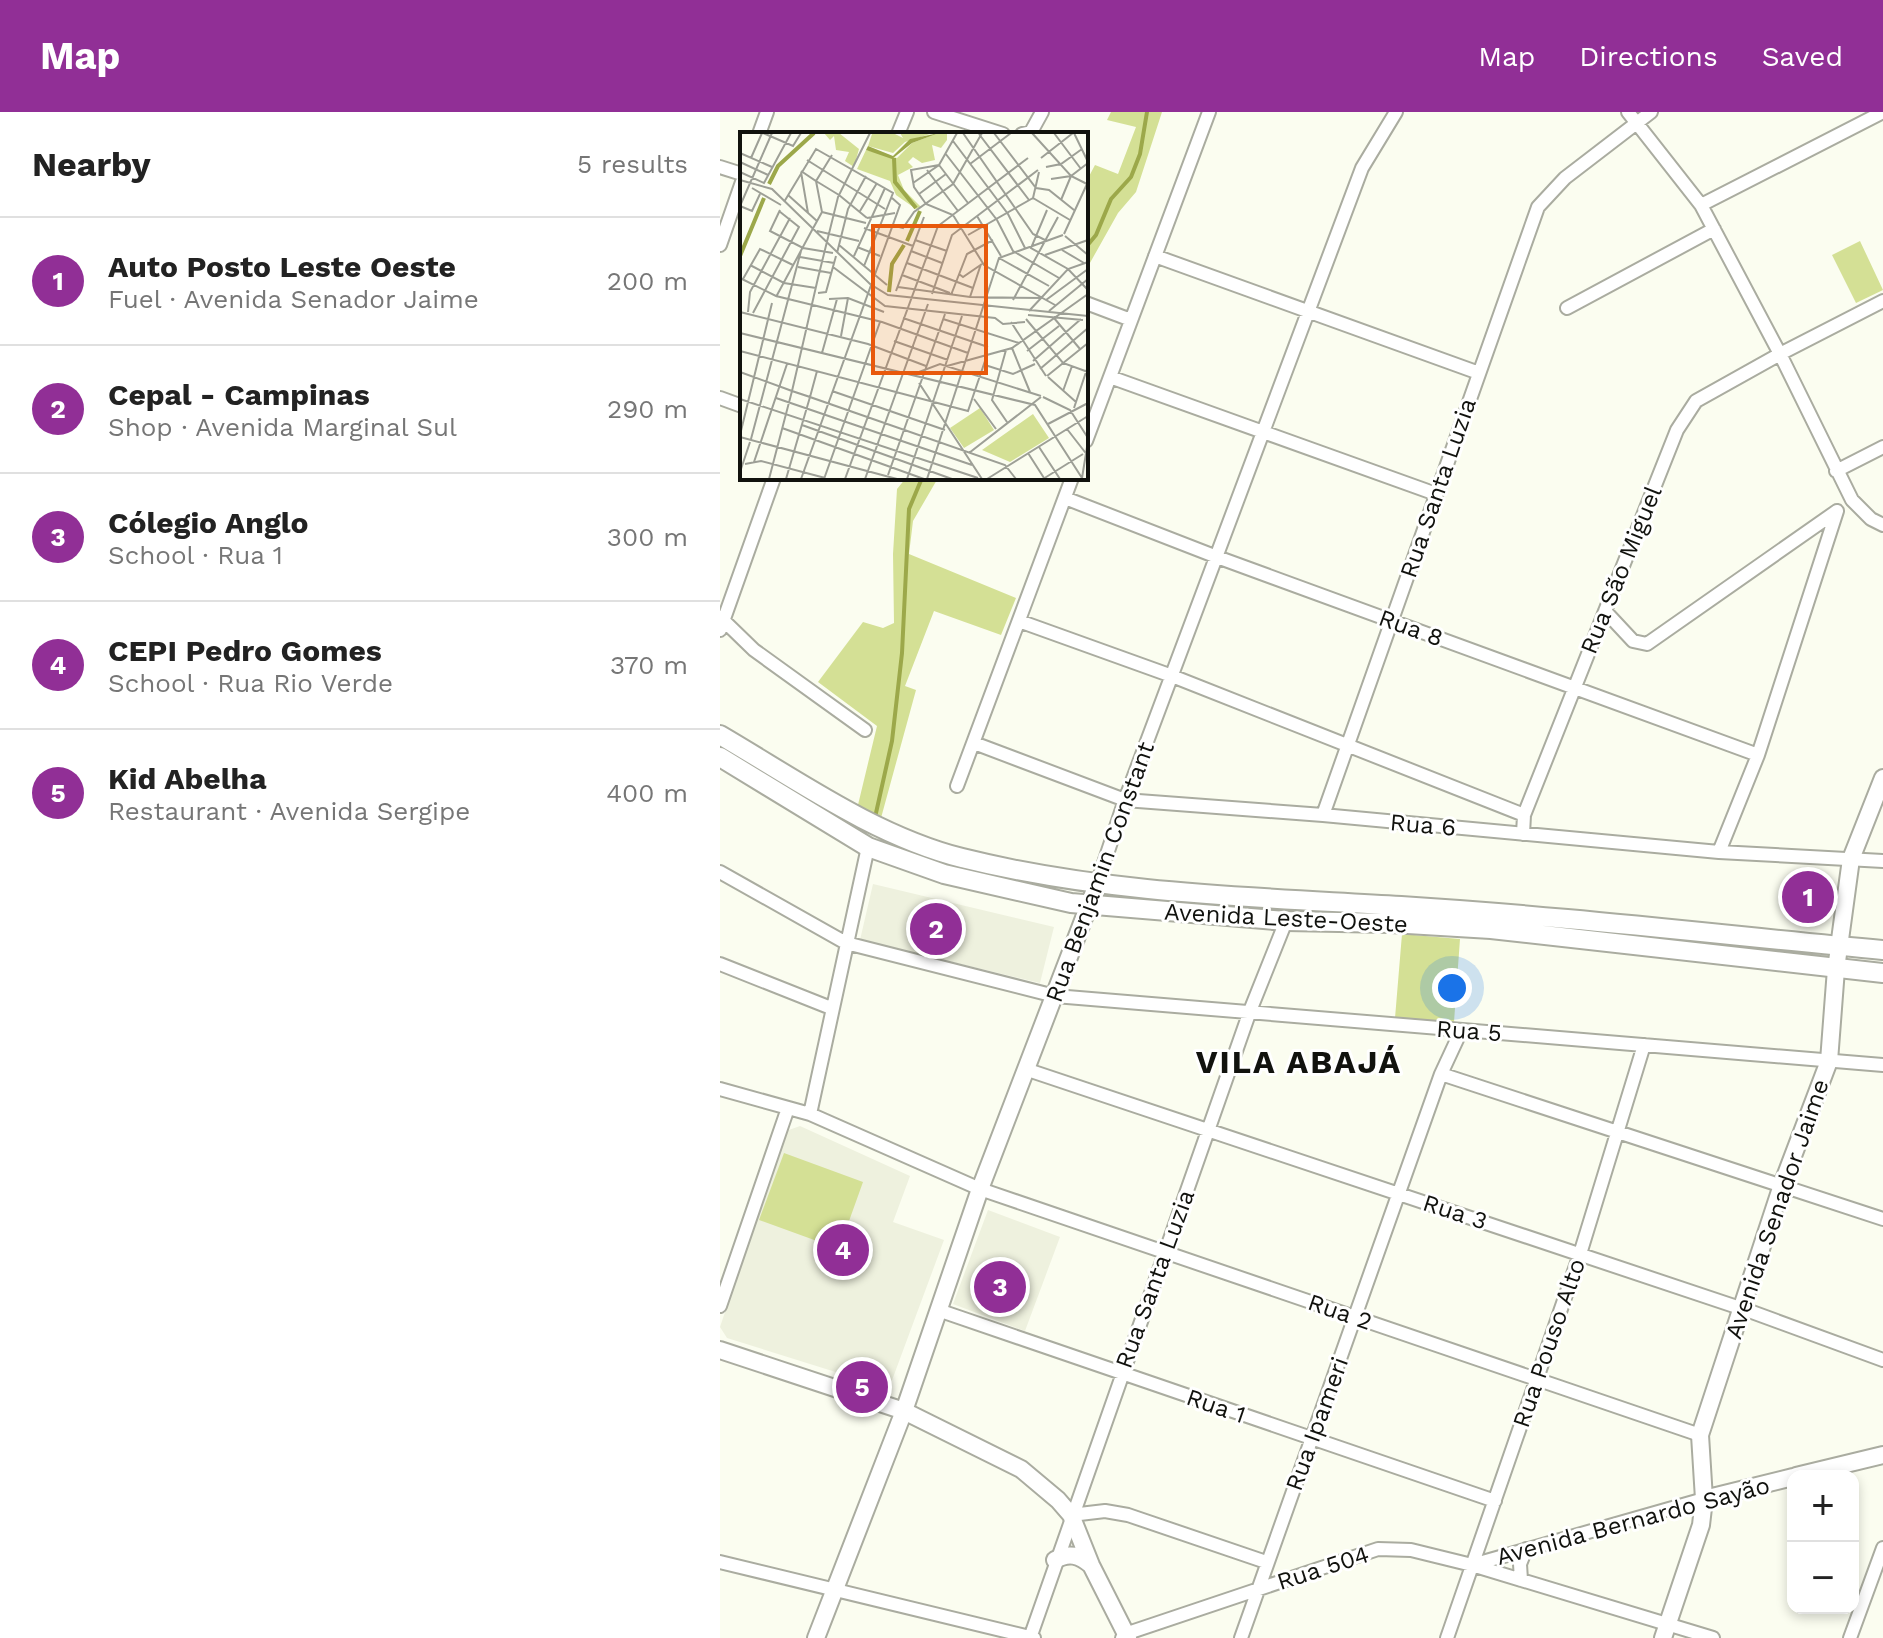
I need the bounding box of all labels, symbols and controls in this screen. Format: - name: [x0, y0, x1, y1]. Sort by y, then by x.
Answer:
- text: Map: [40, 34, 120, 78]
- text: Map: [1478, 40, 1535, 73]
- text: Directions: [1579, 40, 1718, 73]
- text: Saved: [1762, 40, 1843, 73]
- inset map: [740, 132, 1088, 480]
- text: Nearby: [32, 144, 151, 184]
- text: 5 results: [577, 149, 688, 179]
- text: Auto Posto Leste Oeste: [108, 249, 456, 284]
- text: 1: [52, 266, 64, 296]
- text: 200 m: [607, 266, 688, 296]
- text: Fuel · Avenida Senador Jaime: [108, 284, 479, 314]
- text: Cepal - Campinas: [108, 377, 370, 412]
- text: 2: [50, 394, 66, 424]
- text: 290 m: [607, 394, 688, 424]
- street label: Rua Santa Luzia: [1394, 395, 1482, 581]
- text: Shop · Avenida Marginal Sul: [108, 412, 457, 442]
- street label: Rua São Miguel: [1575, 481, 1668, 658]
- text: Cólegio Anglo: [108, 505, 309, 540]
- text: 3: [50, 522, 66, 552]
- text: 300 m: [607, 522, 688, 552]
- text: School · Rua 1: [108, 540, 283, 570]
- street label: Rua 8: [1375, 603, 1447, 653]
- text: CEPI Pedro Gomes: [108, 633, 382, 668]
- text: 4: [50, 650, 66, 680]
- text: 370 m: [610, 650, 688, 680]
- text: School · Rua Rio Verde: [108, 668, 393, 698]
- street label: Rua Benjamin Constant: [1040, 738, 1160, 1006]
- text: Kid Abelha: [108, 761, 267, 796]
- text: 5: [50, 778, 66, 808]
- text: 400 m: [606, 778, 688, 808]
- text: Restaurant · Avenida Sergipe: [108, 796, 470, 826]
- street label: Rua 6: [1389, 808, 1457, 842]
- pin: 1: [1782, 867, 1834, 927]
- street label: Avenida Leste-Oeste: [1163, 898, 1409, 938]
- pin: 2: [910, 899, 962, 959]
- your location: [1432, 968, 1472, 1008]
- street label: Rua 5: [1435, 1015, 1503, 1047]
- district label: VILA ABAJÁ: [1196, 1043, 1402, 1081]
- street label: Avenida Senador Jaime: [1719, 1076, 1835, 1342]
- street label: Rua Santa Luzia: [1110, 1186, 1200, 1372]
- street label: Rua 3: [1419, 1189, 1491, 1235]
- pin: 4: [817, 1220, 869, 1280]
- street label: Rua Pouso Alto: [1507, 1255, 1591, 1431]
- pin: 3: [974, 1257, 1026, 1317]
- street label: Rua 2: [1304, 1288, 1376, 1336]
- street label: Rua Ipameri: [1280, 1353, 1354, 1495]
- pin: 5: [836, 1357, 888, 1417]
- street label: Rua 1: [1183, 1383, 1249, 1429]
- map controls: [1787, 1470, 1859, 1614]
- button: +: [1787, 1470, 1859, 1542]
- street label: Avenida Bernardo Sayão: [1493, 1471, 1773, 1571]
- street label: Rua 504: [1273, 1540, 1373, 1596]
- button: −: [1787, 1542, 1859, 1614]

